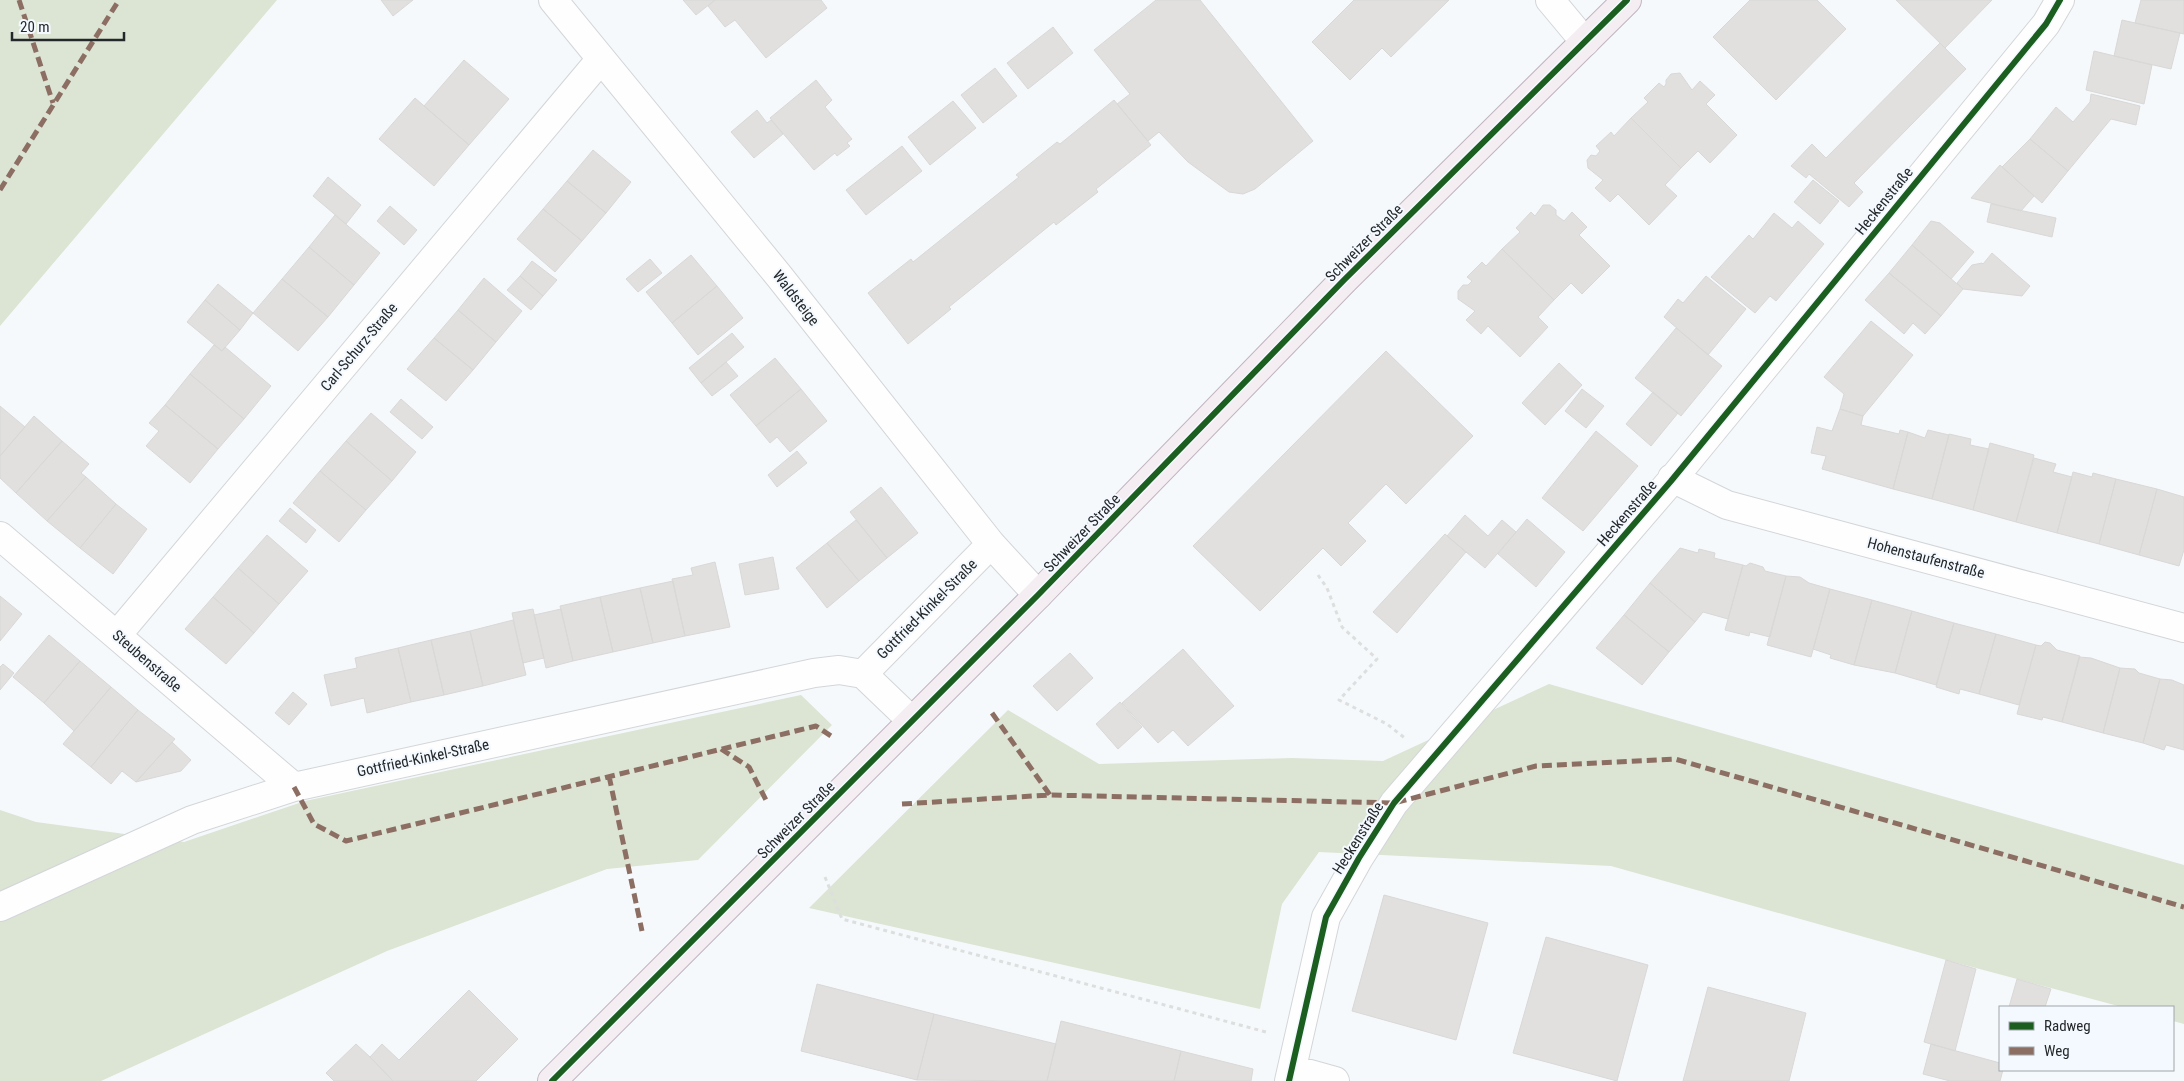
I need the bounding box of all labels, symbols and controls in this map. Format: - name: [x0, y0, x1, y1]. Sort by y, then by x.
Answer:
- scale bar: [12, 10, 125, 42]
- text: 20 m: [20, 18, 50, 36]
- street label: Heckenstraße: [1851, 164, 1917, 238]
- street label: Schweizer Straße: [1321, 200, 1407, 286]
- street label: Waldsteige: [769, 267, 823, 329]
- street label: Carl-Schurz-Straße: [317, 299, 401, 395]
- street label: Heckenstraße: [1593, 476, 1661, 550]
- street label: Schweizer Straße: [1040, 490, 1124, 576]
- street label: Hohenstaufenstraße: [1865, 534, 1987, 582]
- street label: Gottfried-Kinkel-Straße: [873, 555, 981, 663]
- street label: Steubenstraße: [109, 626, 185, 696]
- street label: Gottfried-Kinkel-Straße: [355, 735, 491, 781]
- street label: Schweizer Straße: [753, 777, 839, 863]
- street label: Heckenstraße: [1329, 799, 1387, 877]
- legend: [1999, 1006, 2174, 1071]
- text: Radweg: [2044, 1017, 2091, 1035]
- text: Weg: [2044, 1042, 2070, 1060]

